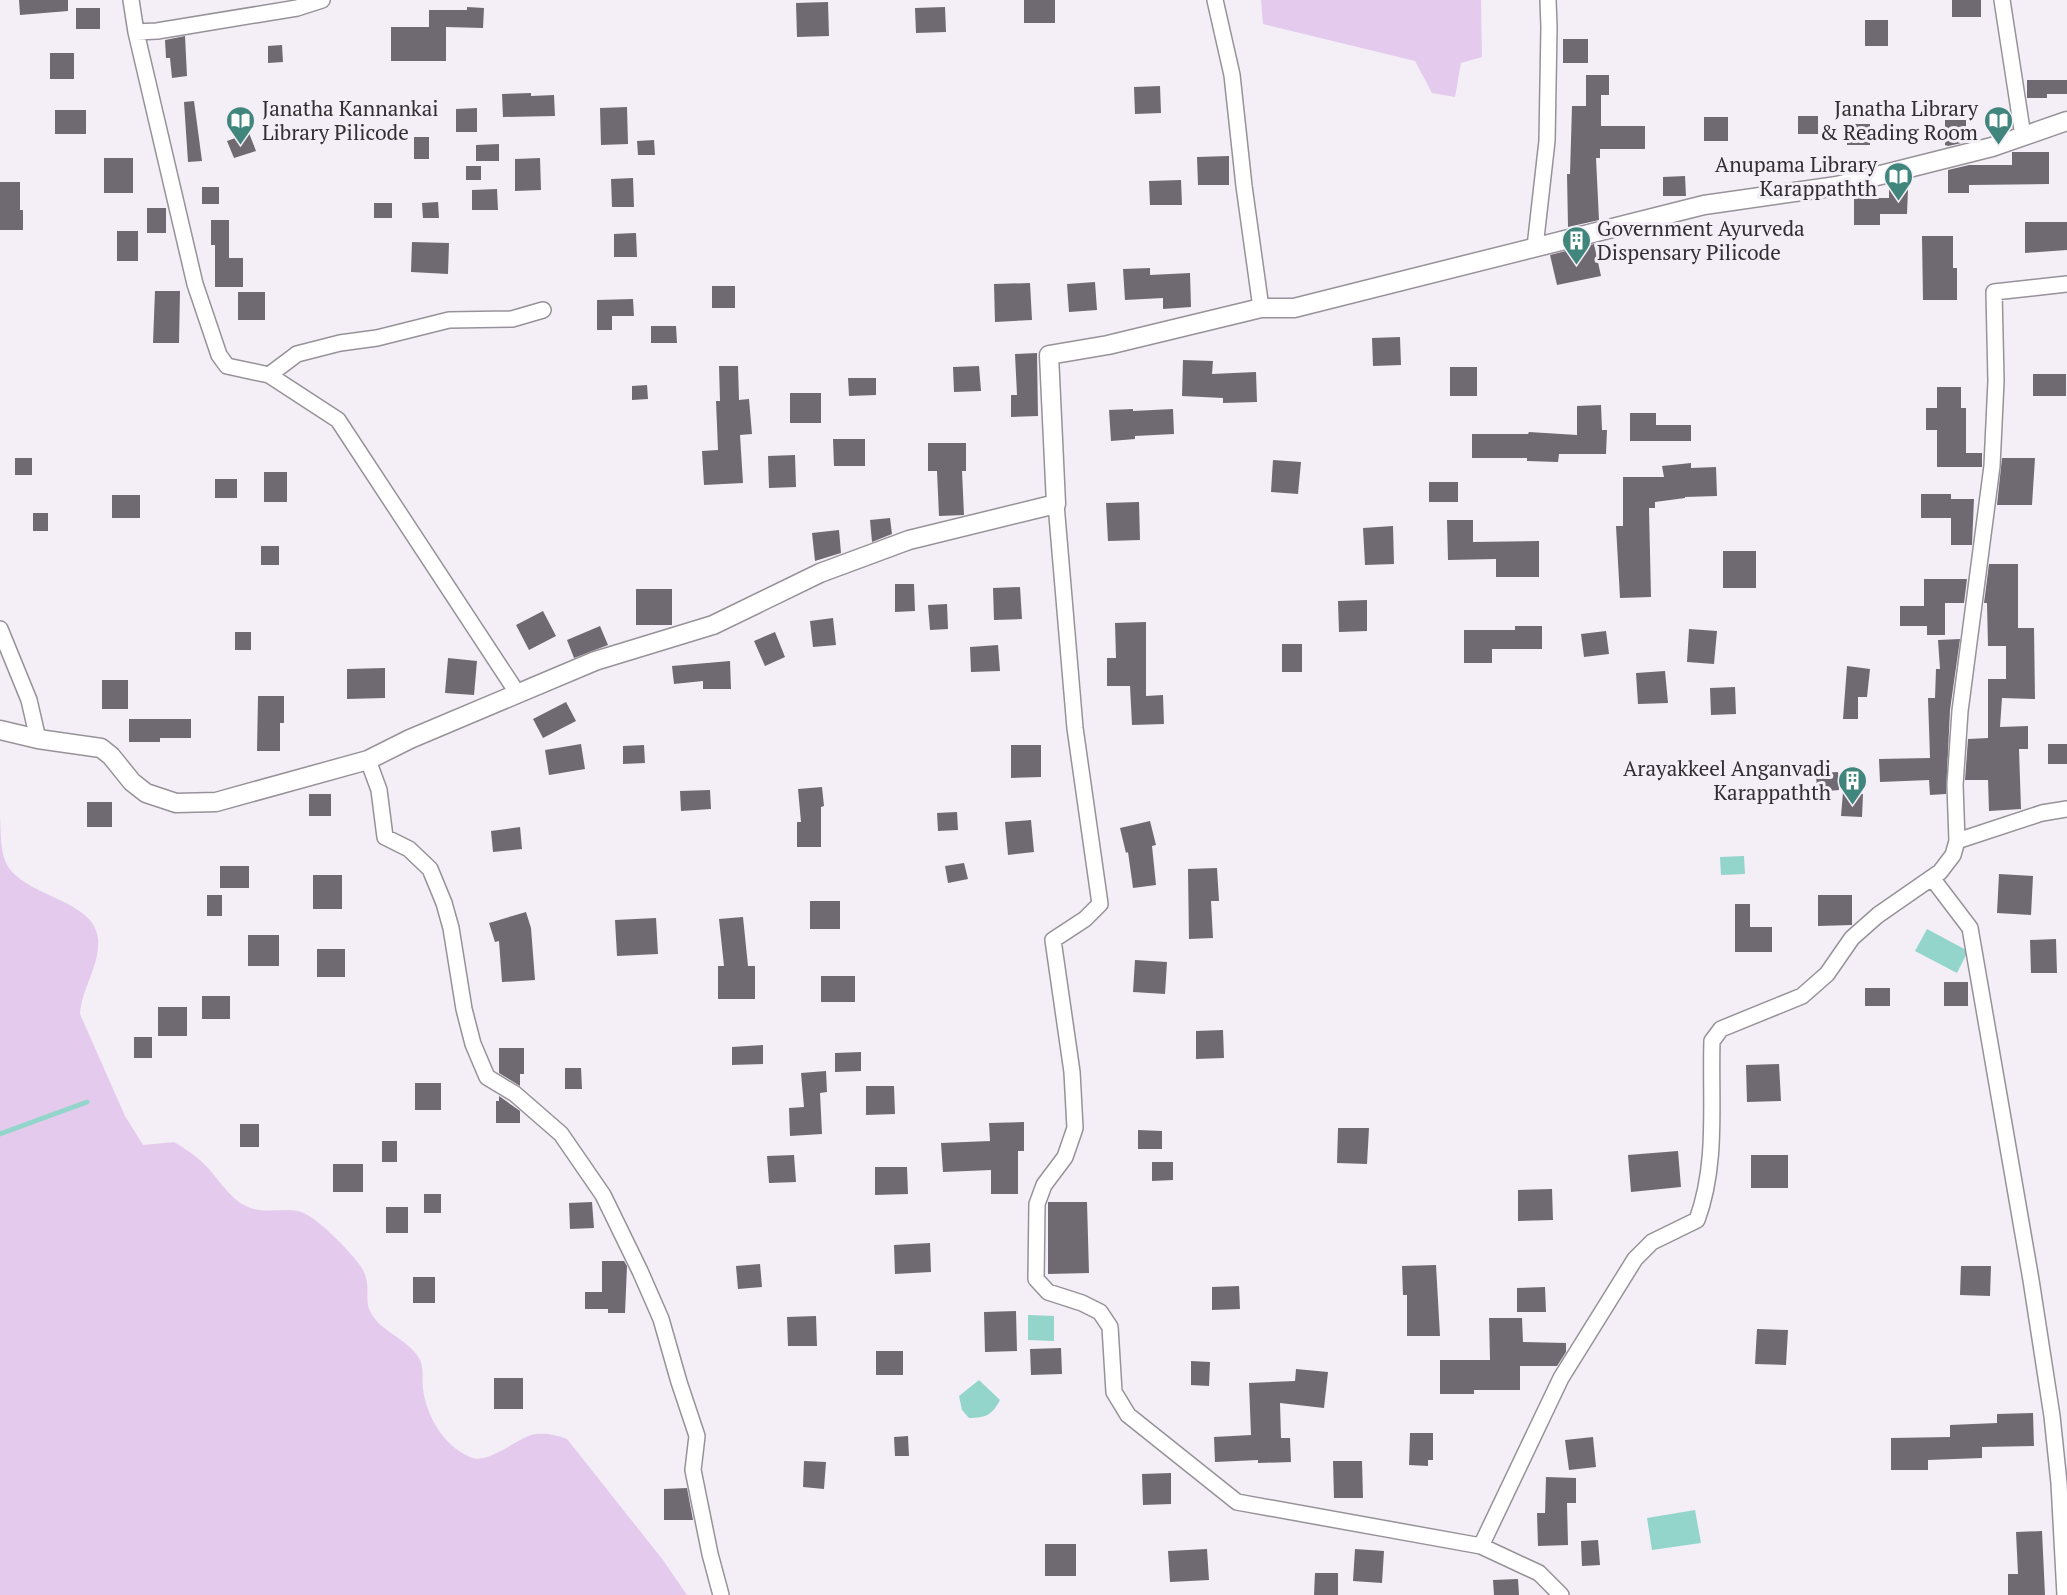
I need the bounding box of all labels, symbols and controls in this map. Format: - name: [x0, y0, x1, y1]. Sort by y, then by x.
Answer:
- place label: Janatha Kannankai Library Pilicode: [262, 94, 439, 146]
- place label: Janatha Library & Reading Room: [1820, 94, 1978, 146]
- library icon: Janatha Kannankai Library Pilicode: [225, 104, 257, 146]
- library icon: Janatha Library & Reading Room: [1983, 104, 2015, 146]
- place label: Anupama Library Karappathth: [1715, 150, 1877, 202]
- library icon: Anupama Library Karappathth: [1882, 160, 1914, 202]
- place label: Government Ayurveda Dispensary Pilicode: [1597, 214, 1805, 266]
- building icon: Government Ayurveda Dispensary Pilicode: [1560, 224, 1592, 266]
- place label: Arayakkeel Anganvadi Karappathth: [1623, 754, 1831, 806]
- building icon: Arayakkeel Anganvadi Karappathth: [1836, 764, 1868, 806]

